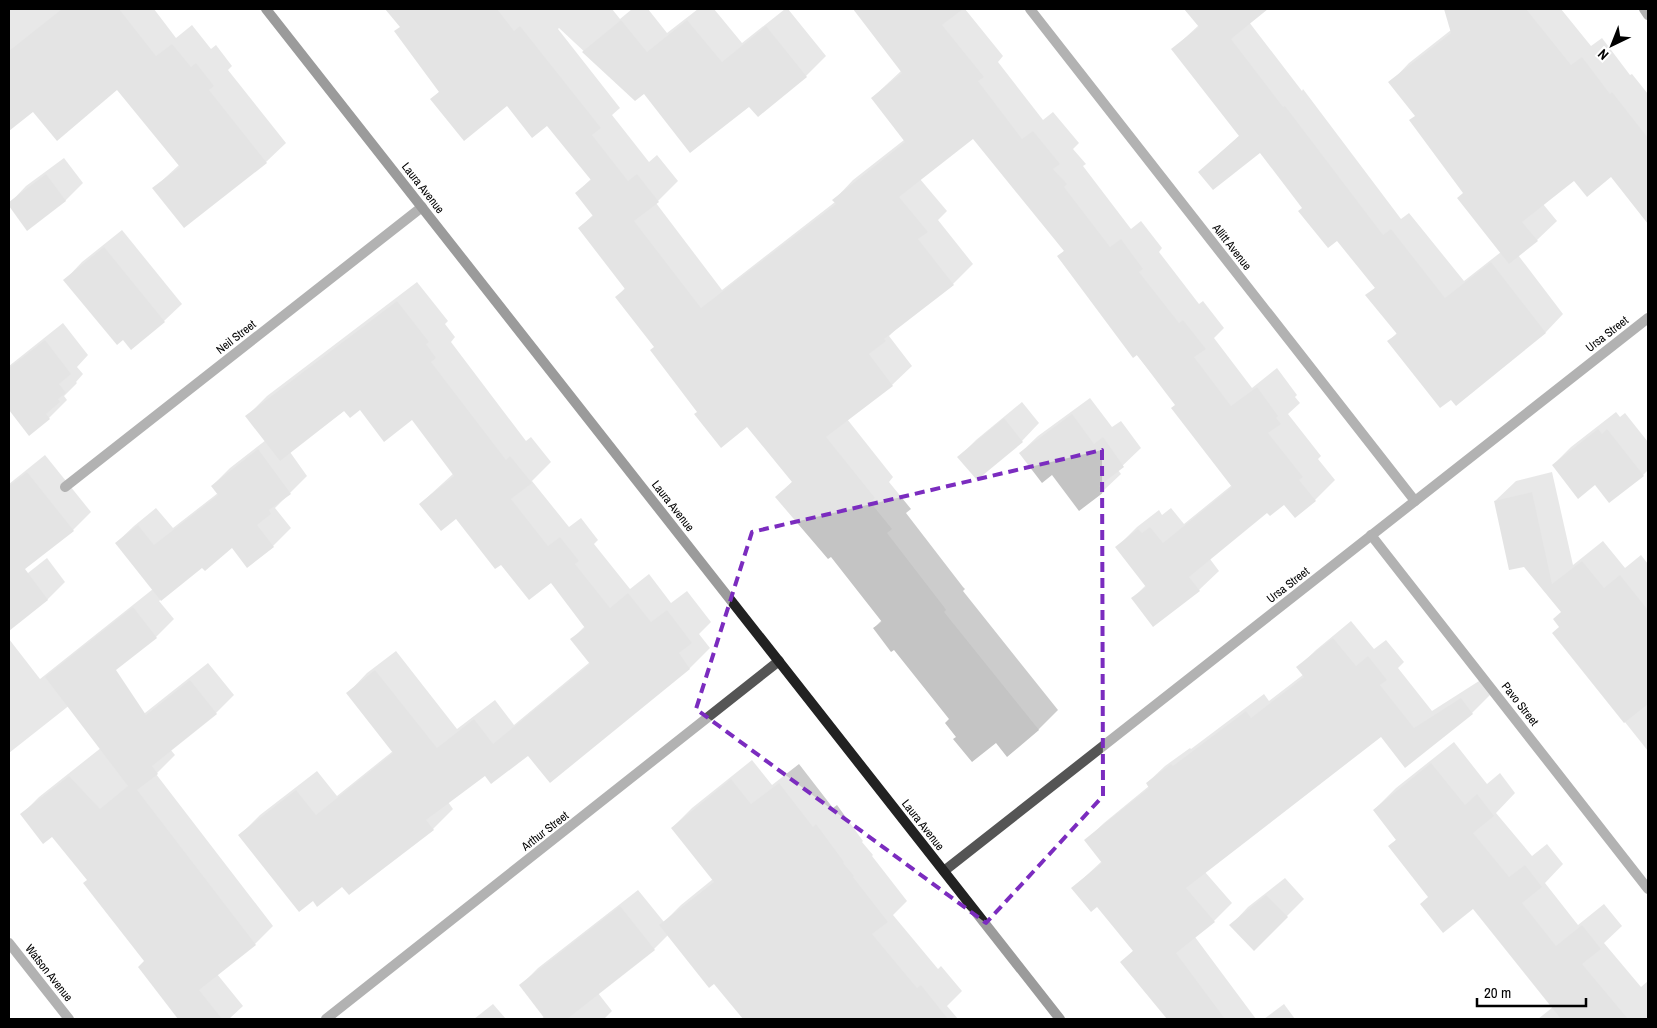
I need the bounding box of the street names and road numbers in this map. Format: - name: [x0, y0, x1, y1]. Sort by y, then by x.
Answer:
- street label: Laura Avenue: [398, 159, 448, 217]
- street label: Allitt Avenue: [1208, 220, 1255, 273]
- street label: Ursa Street: [1582, 312, 1632, 356]
- street label: Neil Street: [213, 316, 259, 358]
- street label: Laura Avenue: [648, 477, 698, 535]
- street label: Ursa Street: [1263, 563, 1313, 607]
- street label: Pavo Street: [1498, 679, 1542, 729]
- street label: Laura Avenue: [898, 796, 948, 854]
- street label: Arthur Street: [517, 807, 572, 855]
- street label: Watson Avenue: [22, 941, 76, 1005]

